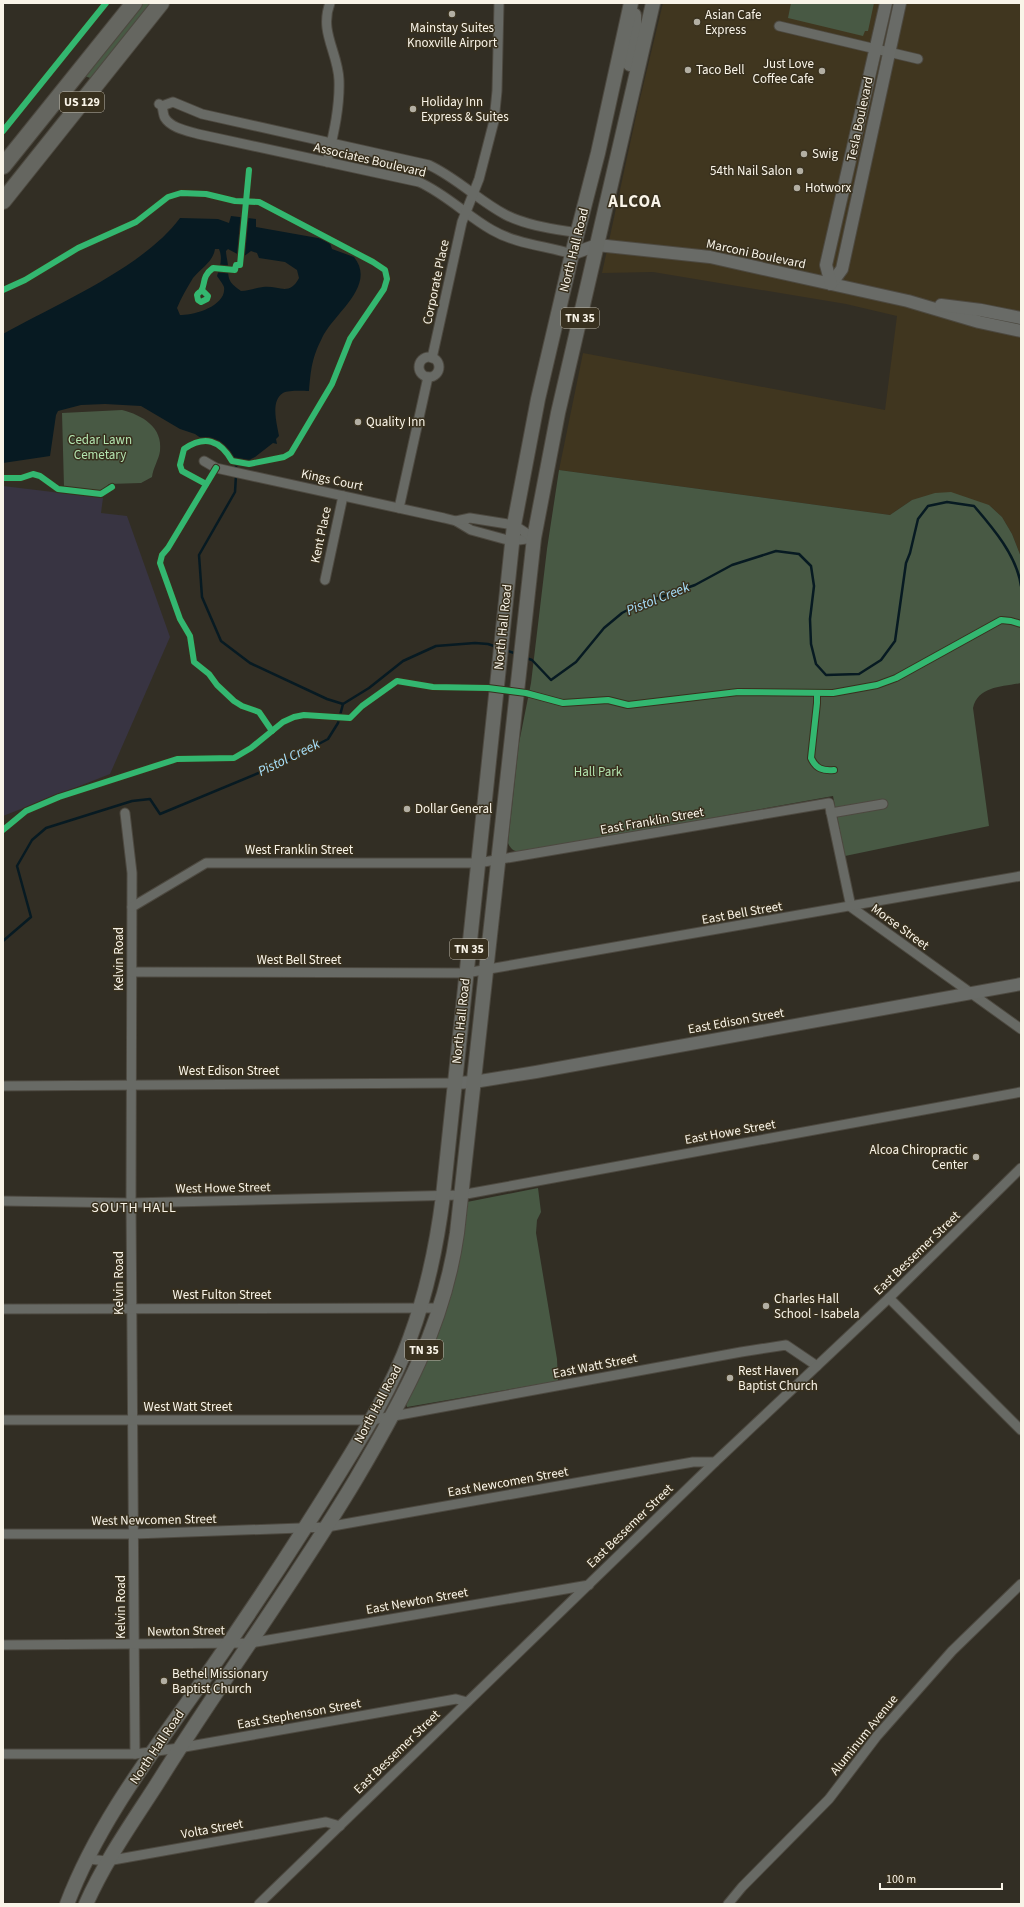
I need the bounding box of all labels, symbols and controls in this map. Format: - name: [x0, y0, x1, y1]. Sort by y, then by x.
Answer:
- place label: Asian Cafe Express: [705, 6, 761, 39]
- marker: Mainstay Suites Knoxville Airport: [447, 9, 457, 19]
- marker: Asian Cafe Express: [692, 17, 702, 27]
- place label: Mainstay Suites Knoxville Airport: [407, 19, 498, 52]
- place label: Just Love Coffee Cafe: [753, 55, 814, 88]
- place label: Taco Bell: [696, 61, 745, 79]
- marker: Taco Bell: [683, 65, 693, 75]
- marker: Just Love Coffee Cafe: [817, 66, 827, 76]
- street label: Tesla Boulevard: [842, 75, 878, 163]
- road number: US 129: [60, 92, 104, 112]
- place label: Holiday Inn Express & Suites: [421, 93, 509, 126]
- marker: Holiday Inn Express & Suites: [408, 104, 418, 114]
- street label: Associates Boulevard: [312, 138, 428, 182]
- place label: Swig: [812, 145, 838, 163]
- marker: Swig: [799, 149, 809, 159]
- place label: 54th Nail Salon: [710, 162, 792, 180]
- marker: 54th Nail Salon: [795, 166, 805, 176]
- place label: Hotworx: [805, 179, 852, 197]
- marker: Hotworx: [792, 183, 802, 193]
- district label: ALCOA: [607, 190, 662, 214]
- street label: North Hall Road: [555, 206, 593, 294]
- street label: Marconi Boulevard: [704, 235, 808, 273]
- street label: Corporate Place: [418, 238, 454, 326]
- road number: TN 35: [561, 308, 599, 328]
- place label: Quality Inn: [366, 413, 425, 431]
- marker: Quality Inn: [353, 417, 363, 427]
- park label: Cedar Lawn Cemetary: [68, 431, 132, 464]
- street label: Kings Court: [299, 465, 365, 495]
- street label: Kent Place: [306, 505, 336, 565]
- water label: Pistol Creek: [623, 577, 693, 621]
- street label: North Hall Road: [490, 583, 516, 671]
- water label: Pistol Creek: [255, 734, 324, 782]
- park label: Hall Park: [574, 763, 623, 781]
- place label: Dollar General: [415, 800, 492, 818]
- street label: East Franklin Street: [599, 803, 706, 839]
- marker: Dollar General: [402, 804, 412, 814]
- street label: West Franklin Street: [245, 841, 354, 859]
- street label: East Bell Street: [700, 897, 784, 929]
- street label: Morse Street: [867, 900, 933, 955]
- street label: Kelvin Road: [110, 927, 128, 991]
- road number: TN 35: [450, 939, 488, 959]
- street label: West Bell Street: [257, 951, 342, 969]
- street label: North Hall Road: [448, 977, 474, 1065]
- street label: East Edison Street: [686, 1004, 786, 1038]
- street label: West Edison Street: [179, 1062, 280, 1080]
- street label: East Howe Street: [683, 1115, 777, 1149]
- place label: Alcoa Chiropractic Center: [870, 1141, 968, 1174]
- marker: Alcoa Chiropractic Center: [971, 1152, 981, 1162]
- street label: West Howe Street: [175, 1178, 271, 1198]
- district label: SOUTH HALL: [91, 1198, 177, 1218]
- street label: East Bessemer Street: [870, 1207, 965, 1299]
- street label: Kelvin Road: [110, 1251, 128, 1315]
- street label: West Fulton Street: [173, 1286, 272, 1304]
- place label: Charles Hall School - Isabela: [774, 1290, 860, 1323]
- marker: Charles Hall School - Isabela: [761, 1301, 771, 1311]
- road number: TN 35: [405, 1340, 443, 1360]
- street label: East Watt Street: [551, 1349, 639, 1383]
- street label: North Hall Road: [350, 1362, 406, 1446]
- place label: Rest Haven Baptist Church: [738, 1362, 818, 1395]
- marker: Rest Haven Baptist Church: [725, 1373, 735, 1383]
- street label: West Watt Street: [144, 1398, 233, 1416]
- street label: East Newcomen Street: [446, 1462, 570, 1501]
- street label: East Bessemer Street: [583, 1480, 678, 1572]
- street label: West Newcomen Street: [91, 1510, 217, 1530]
- street label: Kelvin Road: [112, 1575, 130, 1639]
- street label: East Newton Street: [365, 1583, 470, 1619]
- street label: Newton Street: [147, 1621, 226, 1641]
- place label: Bethel Missionary Baptist Church: [172, 1665, 268, 1698]
- marker: Bethel Missionary Baptist Church: [159, 1676, 169, 1686]
- street label: Aluminum Avenue: [826, 1691, 902, 1779]
- street label: East Stephenson Street: [236, 1694, 363, 1734]
- street label: North Hall Road: [125, 1706, 189, 1788]
- street label: East Bessemer Street: [350, 1706, 445, 1798]
- street label: Volta Street: [180, 1815, 245, 1843]
- scale bar: [880, 1865, 1002, 1891]
- text: 100 m: [886, 1871, 916, 1888]

